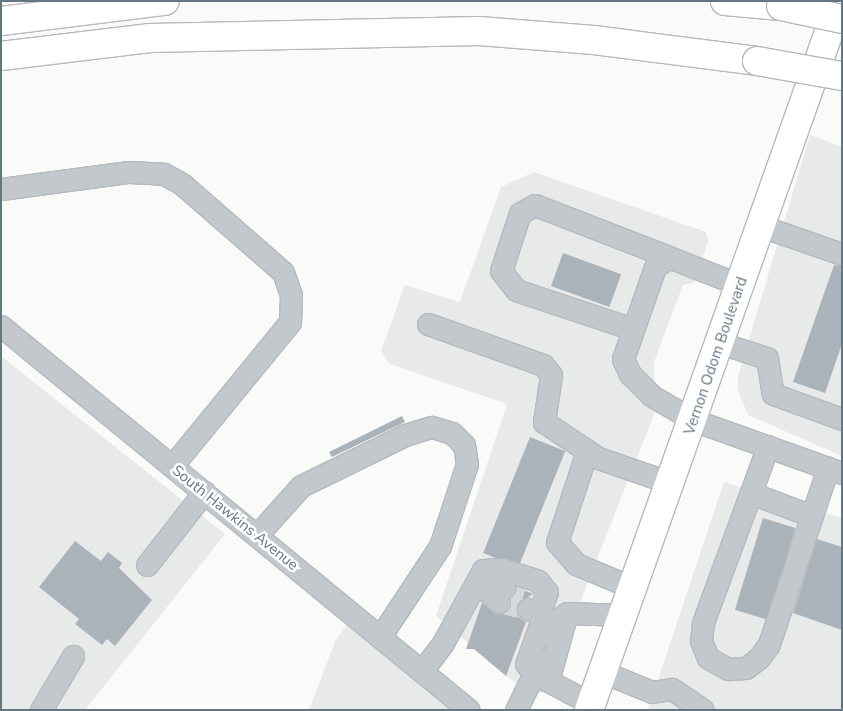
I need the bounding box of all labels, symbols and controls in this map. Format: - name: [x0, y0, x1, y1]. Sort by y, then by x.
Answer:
- street label: Vernon Odom Boulevard: [680, 275, 752, 437]
- street label: South Hawkins Avenue: [168, 462, 302, 574]

